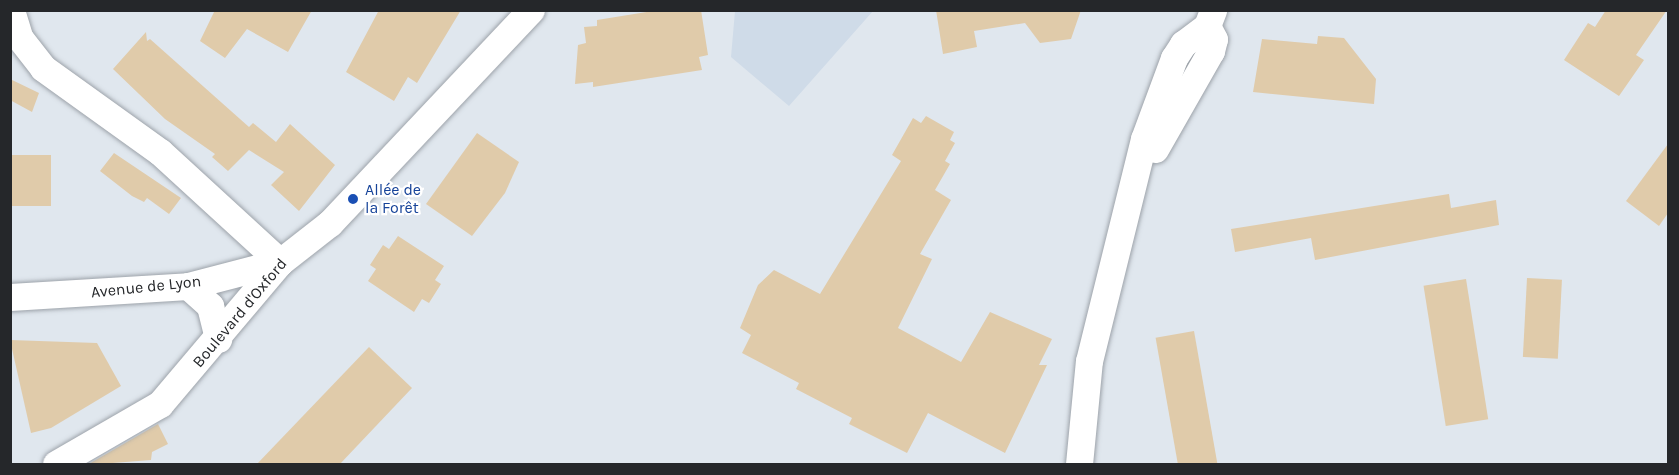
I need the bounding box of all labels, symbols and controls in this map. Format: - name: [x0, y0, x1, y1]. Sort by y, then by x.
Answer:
- place label: Allée de la Forêt: [365, 180, 421, 218]
- marker: Allée de la Forêt: [346, 192, 360, 206]
- street label: Boulevard d'Oxford: [189, 254, 291, 372]
- street label: Avenue de Lyon: [90, 272, 202, 302]

